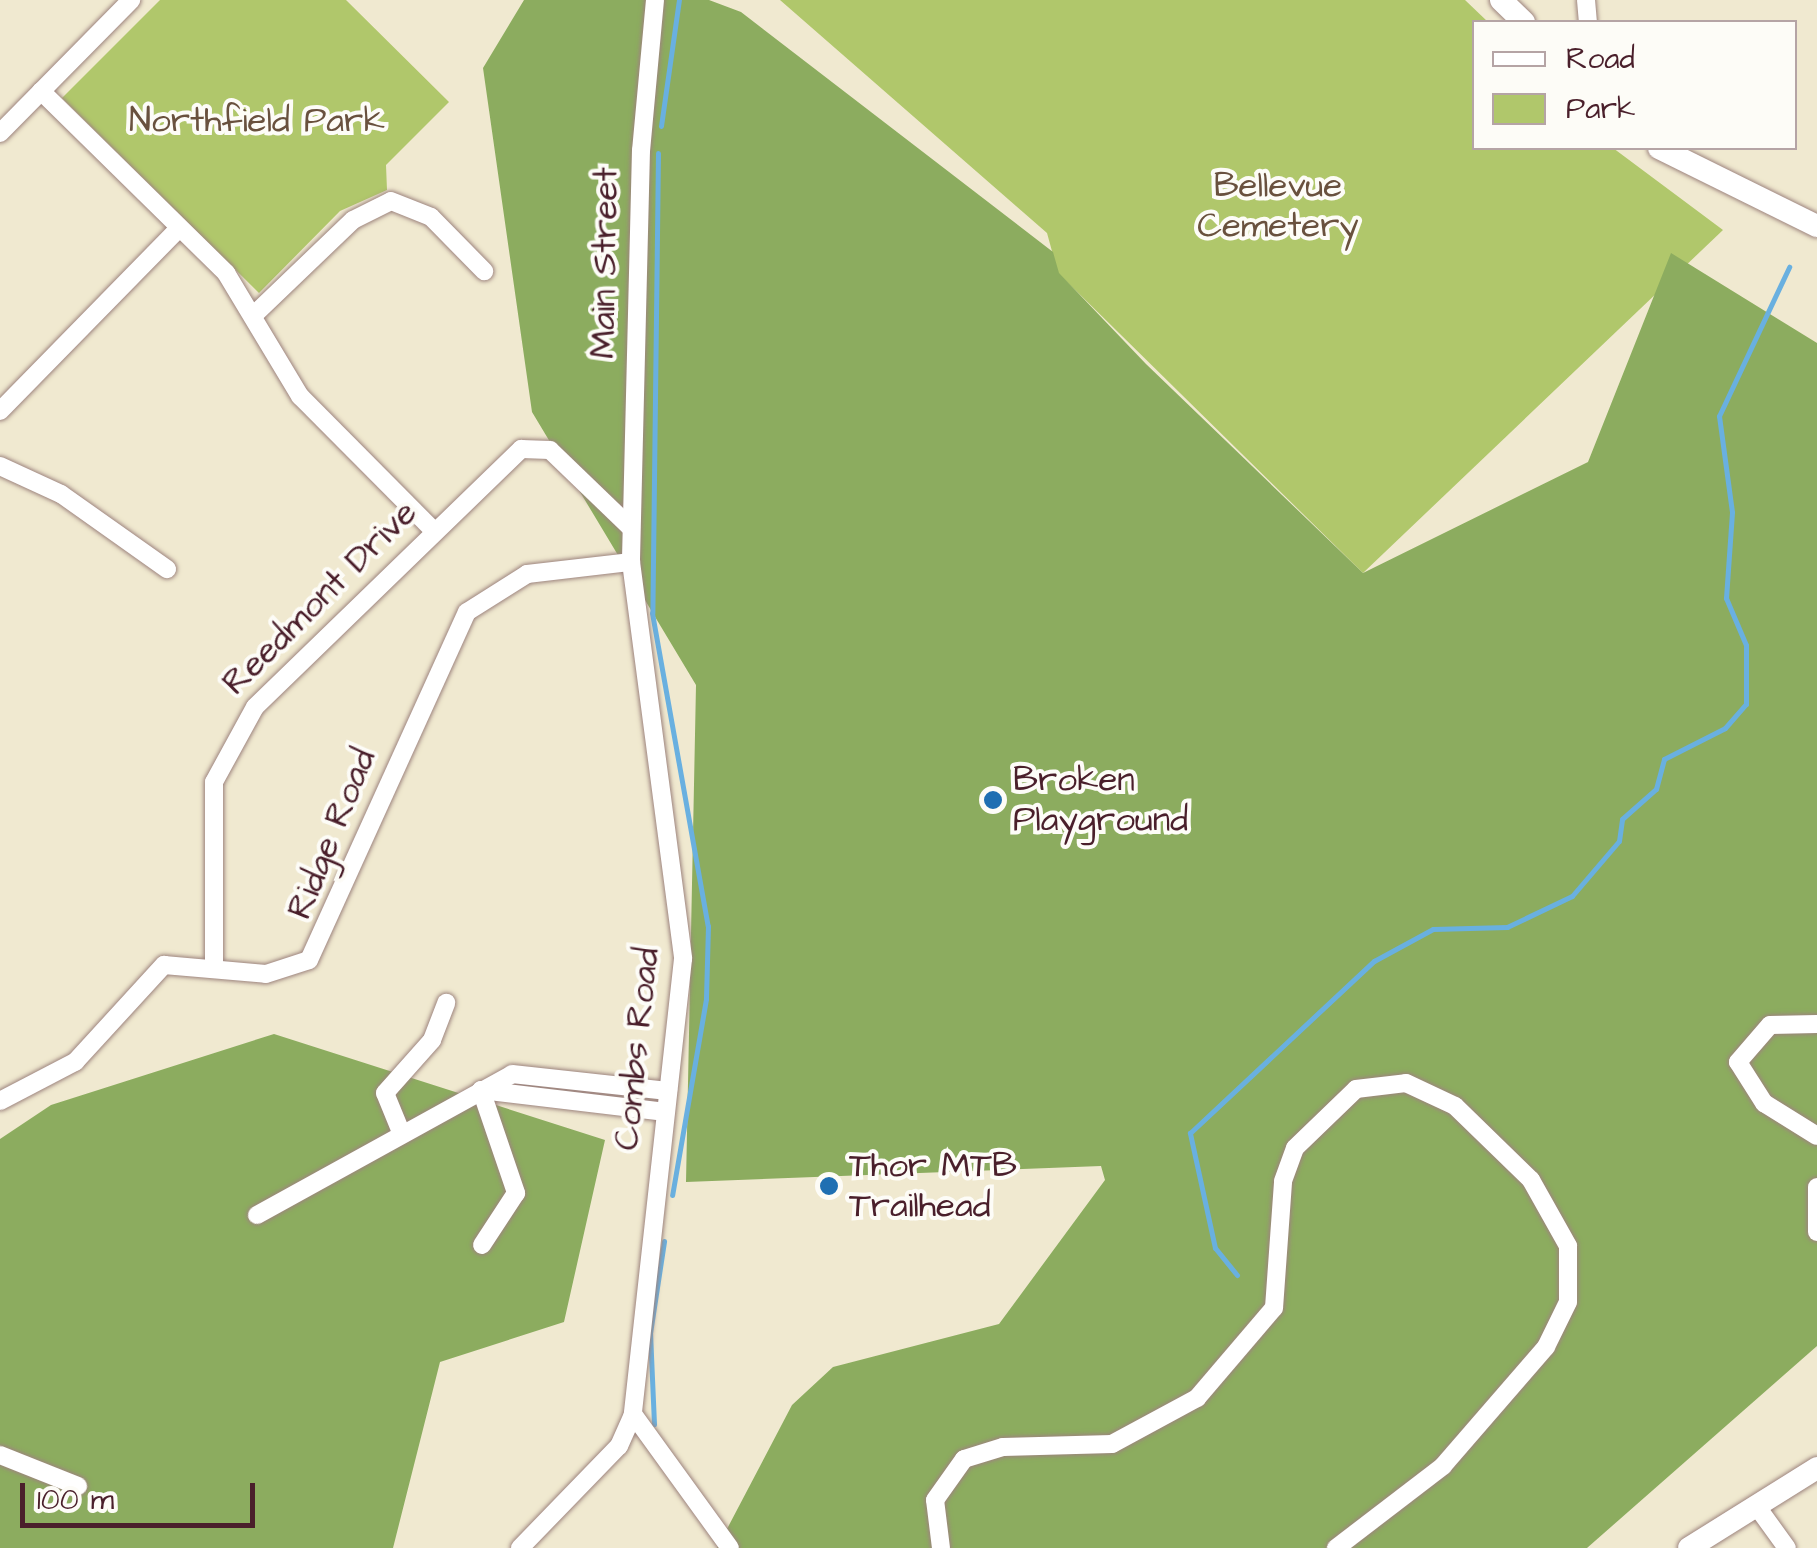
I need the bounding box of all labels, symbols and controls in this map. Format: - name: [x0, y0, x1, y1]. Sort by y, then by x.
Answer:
- legend: [1472, 20, 1797, 150]
- text: Road: [1566, 38, 1635, 80]
- text: Park: [1566, 88, 1635, 130]
- park label: Northfield Park: [129, 100, 385, 142]
- park label: Bellevue Cemetery: [1197, 165, 1359, 247]
- street label: Main Street: [582, 167, 628, 359]
- street label: Reedmont Drive: [214, 492, 426, 704]
- street label: Ridge Road: [279, 743, 385, 925]
- place label: Broken Playground: [1013, 759, 1188, 841]
- marker: Broken Playground: [982, 789, 1004, 811]
- street label: Combs Road: [605, 946, 669, 1152]
- place label: Thor MTB Trailhead: [849, 1145, 1017, 1227]
- marker: Thor MTB Trailhead: [818, 1175, 840, 1197]
- scale bar: [25, 1463, 260, 1525]
- text: 100 m: [37, 1479, 114, 1521]

